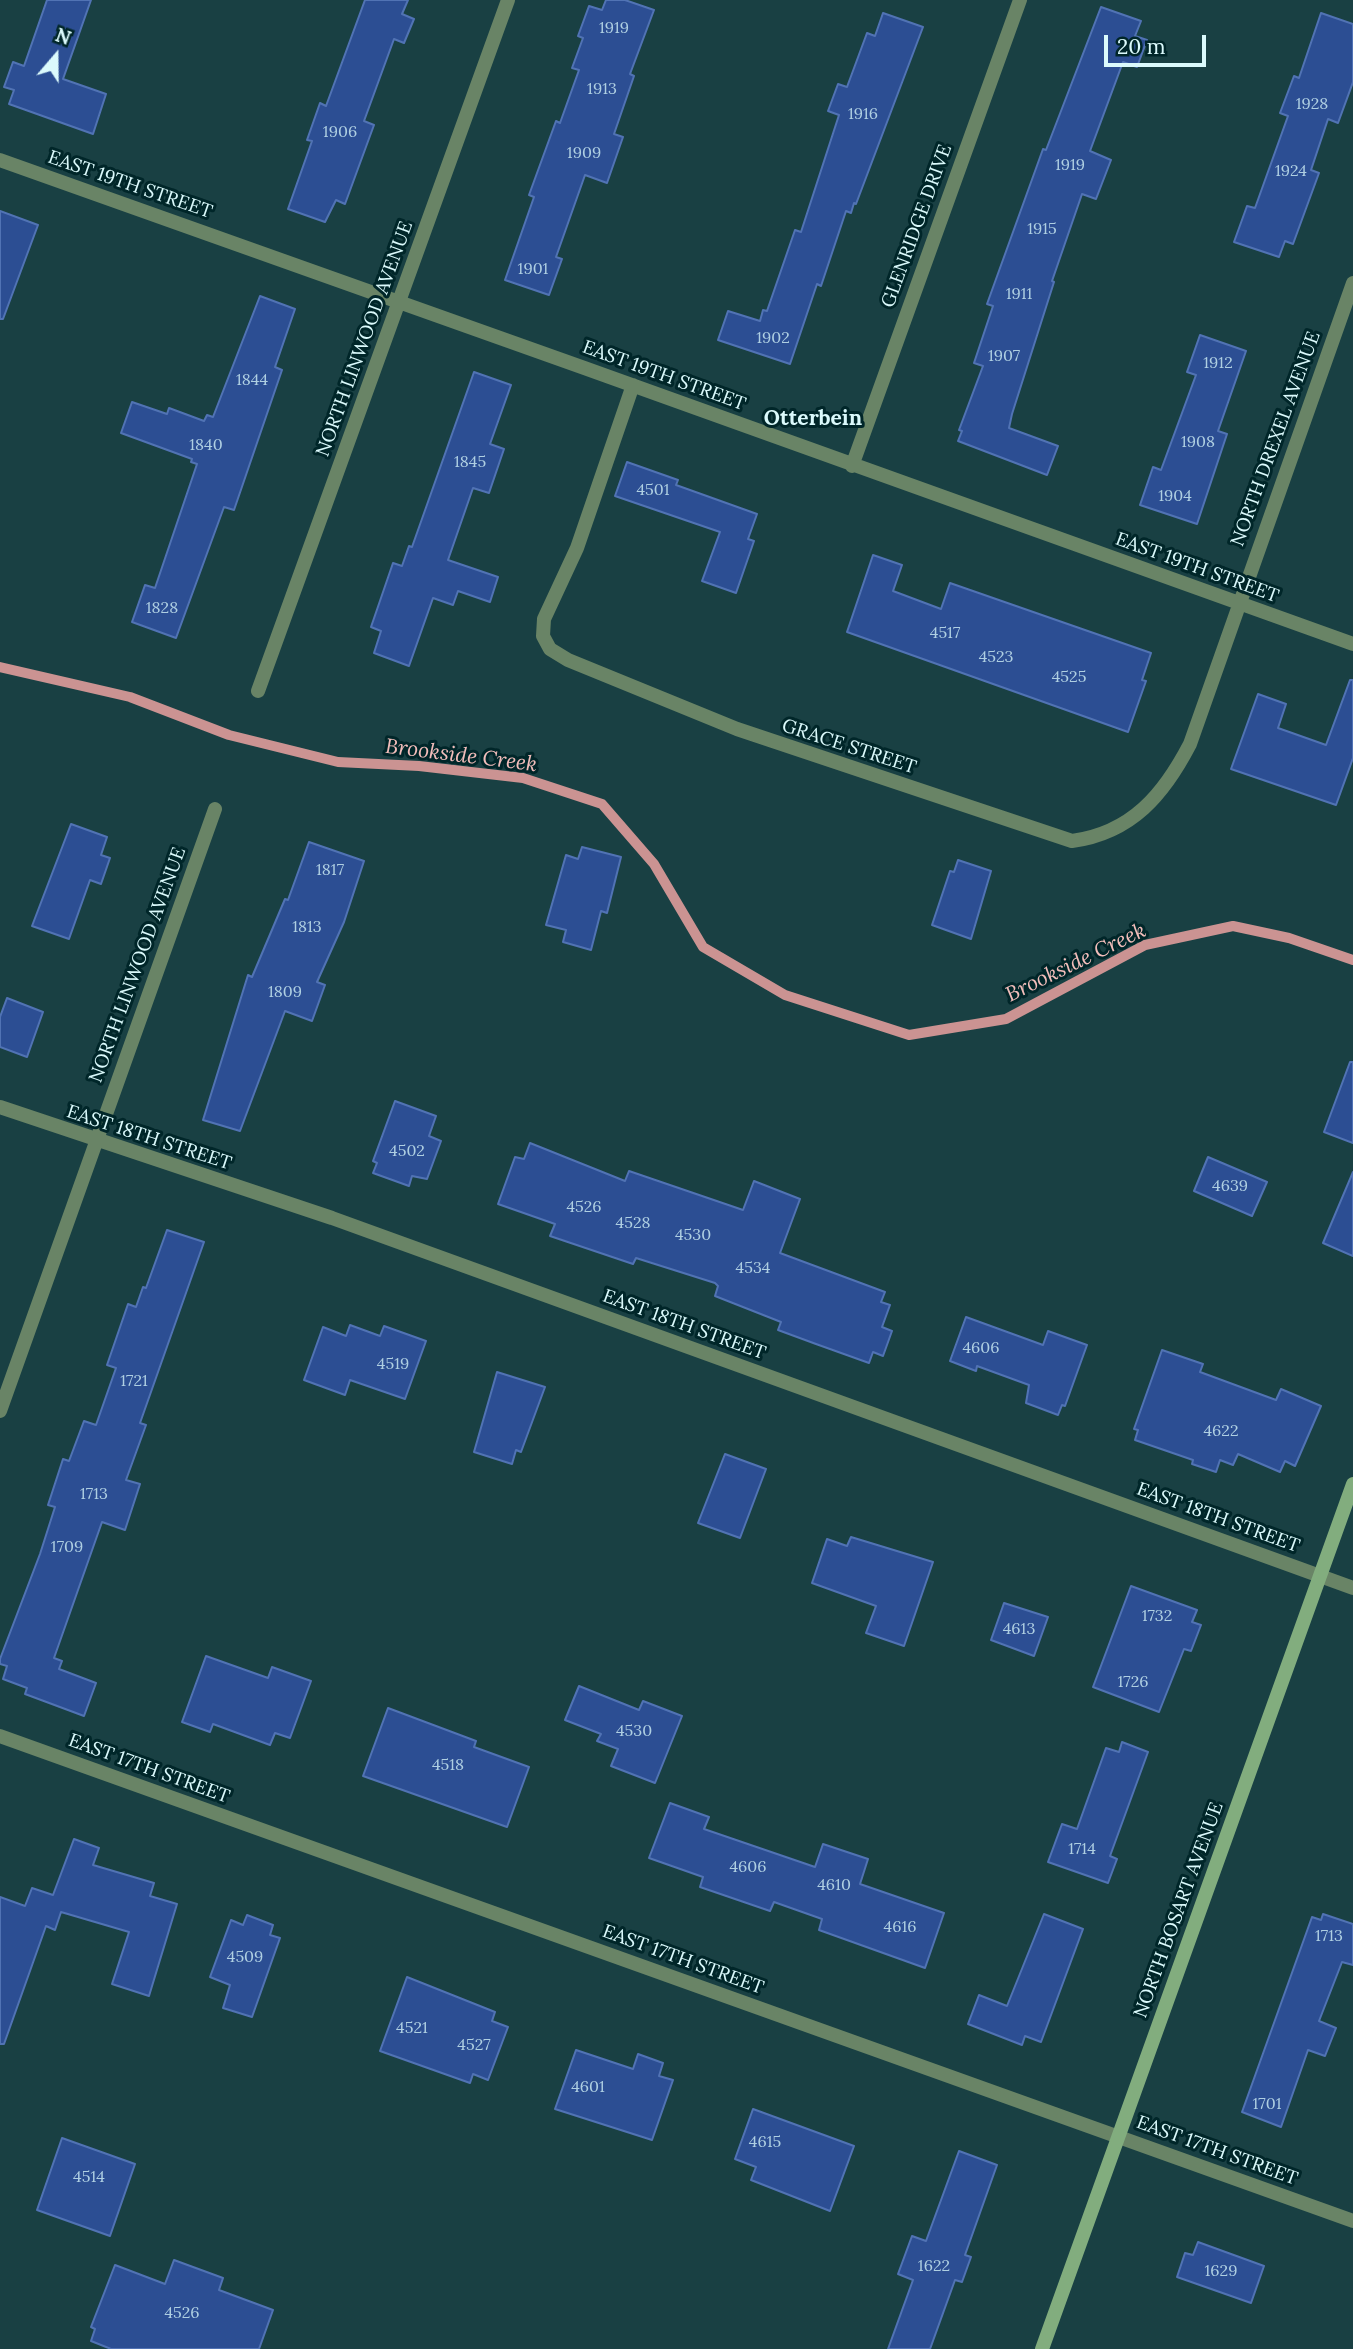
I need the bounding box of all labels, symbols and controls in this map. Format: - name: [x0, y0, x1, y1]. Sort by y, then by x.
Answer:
- house number: 1919: [599, 18, 629, 38]
- north arrow: [21, 21, 91, 91]
- scale bar: [1108, 21, 1210, 65]
- text: N: [52, 22, 74, 50]
- text: 20 m: [1117, 33, 1166, 60]
- house number: 1913: [587, 79, 617, 99]
- house number: 1928: [1296, 94, 1328, 114]
- house number: 1916: [848, 104, 878, 124]
- house number: 1906: [323, 122, 357, 142]
- street label: GLENRIDGE DRIVE: [877, 141, 957, 311]
- house number: 1909: [567, 143, 601, 163]
- street label: EAST 19TH STREET: [45, 146, 215, 224]
- house number: 1919: [1055, 155, 1085, 175]
- house number: 1924: [1275, 161, 1307, 181]
- street label: NORTH LINWOOD AVENUE: [312, 218, 418, 460]
- house number: 1915: [1027, 219, 1057, 239]
- house number: 1901: [518, 259, 548, 279]
- house number: 1911: [1006, 284, 1032, 304]
- house number: 1902: [756, 328, 790, 348]
- street label: NORTH DREXEL AVENUE: [1226, 328, 1326, 550]
- street label: EAST 19TH STREET: [579, 336, 749, 416]
- house number: 1907: [988, 346, 1020, 366]
- house number: 1912: [1203, 353, 1233, 373]
- house number: 1844: [236, 370, 268, 390]
- district label: Otterbein: [764, 406, 862, 432]
- house number: 1908: [1181, 432, 1215, 452]
- house number: 1840: [189, 435, 223, 455]
- house number: 1845: [454, 452, 486, 472]
- house number: 4501: [636, 480, 670, 500]
- house number: 1904: [1158, 486, 1192, 506]
- street label: EAST 19TH STREET: [1112, 528, 1282, 608]
- house number: 1828: [146, 598, 178, 618]
- house number: 4517: [930, 623, 960, 643]
- house number: 4523: [979, 647, 1013, 667]
- house number: 4525: [1052, 667, 1086, 687]
- street label: GRACE STREET: [779, 715, 919, 779]
- water label: Brookside Creek: [384, 734, 538, 778]
- street label: NORTH LINWOOD AVENUE: [85, 844, 191, 1086]
- house number: 1817: [316, 860, 344, 880]
- house number: 1813: [292, 917, 322, 937]
- water label: Brookside Creek: [1002, 918, 1150, 1008]
- house number: 1809: [268, 982, 302, 1002]
- street label: EAST 18TH STREET: [64, 1101, 234, 1175]
- house number: 4502: [389, 1141, 425, 1161]
- house number: 4639: [1212, 1176, 1248, 1196]
- house number: 4526: [566, 1197, 602, 1217]
- house number: 4528: [616, 1213, 650, 1233]
- house number: 4530: [675, 1225, 711, 1245]
- house number: 4534: [736, 1258, 770, 1278]
- street label: EAST 18TH STREET: [599, 1285, 769, 1365]
- house number: 4606: [962, 1338, 1000, 1358]
- house number: 4519: [377, 1354, 409, 1374]
- house number: 1721: [120, 1371, 148, 1391]
- house number: 4622: [1203, 1421, 1239, 1441]
- street label: EAST 18TH STREET: [1133, 1478, 1303, 1558]
- house number: 1713: [80, 1484, 108, 1504]
- house number: 1709: [51, 1537, 83, 1557]
- house number: 1732: [1142, 1606, 1172, 1626]
- house number: 4613: [1003, 1619, 1035, 1639]
- house number: 1726: [1117, 1672, 1149, 1692]
- house number: 4530: [616, 1721, 652, 1741]
- street label: EAST 17TH STREET: [65, 1729, 233, 1809]
- house number: 4518: [432, 1755, 464, 1775]
- street label: NORTH BOSART AVENUE: [1129, 1799, 1229, 2021]
- house number: 1714: [1068, 1839, 1096, 1859]
- house number: 4606: [729, 1857, 767, 1877]
- house number: 4610: [817, 1875, 851, 1895]
- house number: 4616: [884, 1917, 916, 1937]
- street label: EAST 17TH STREET: [599, 1920, 767, 2000]
- house number: 1713: [1315, 1926, 1343, 1946]
- house number: 4509: [227, 1947, 263, 1967]
- house number: 4521: [396, 2018, 428, 2038]
- house number: 4527: [457, 2035, 491, 2055]
- house number: 4601: [571, 2077, 605, 2097]
- house number: 1701: [1253, 2094, 1281, 2114]
- street label: EAST 17TH STREET: [1133, 2111, 1301, 2191]
- house number: 4615: [749, 2132, 781, 2152]
- house number: 4514: [73, 2167, 105, 2187]
- house number: 1622: [918, 2256, 950, 2276]
- house number: 1629: [1205, 2261, 1237, 2281]
- house number: 4526: [164, 2303, 200, 2323]

